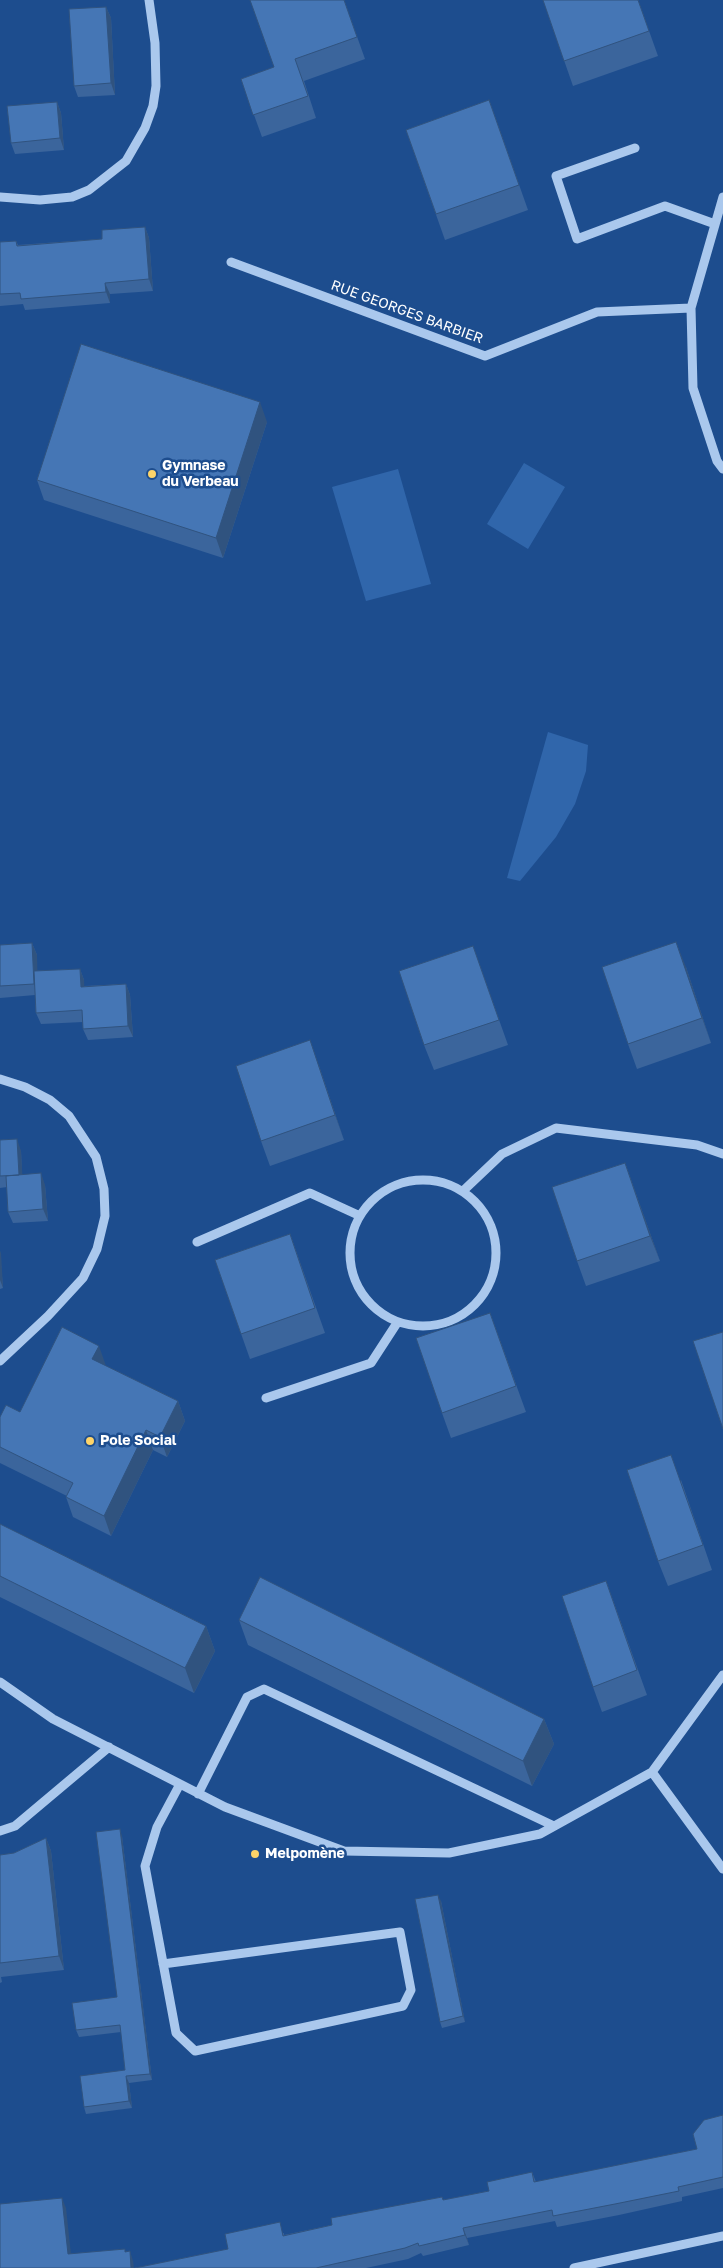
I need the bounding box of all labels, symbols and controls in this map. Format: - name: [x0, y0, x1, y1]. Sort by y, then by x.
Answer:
- street label: RUE GEORGES BARBIER: [329, 277, 485, 347]
- place label: Gymnase du Verbeau: [162, 458, 239, 491]
- marker: Gymnase du Verbeau: [146, 468, 158, 480]
- place label: Pole Social: [100, 1433, 177, 1449]
- marker: Pole Social: [84, 1435, 96, 1447]
- place label: Melpomène: [265, 1846, 345, 1862]
- marker: Melpomène: [249, 1848, 261, 1860]

